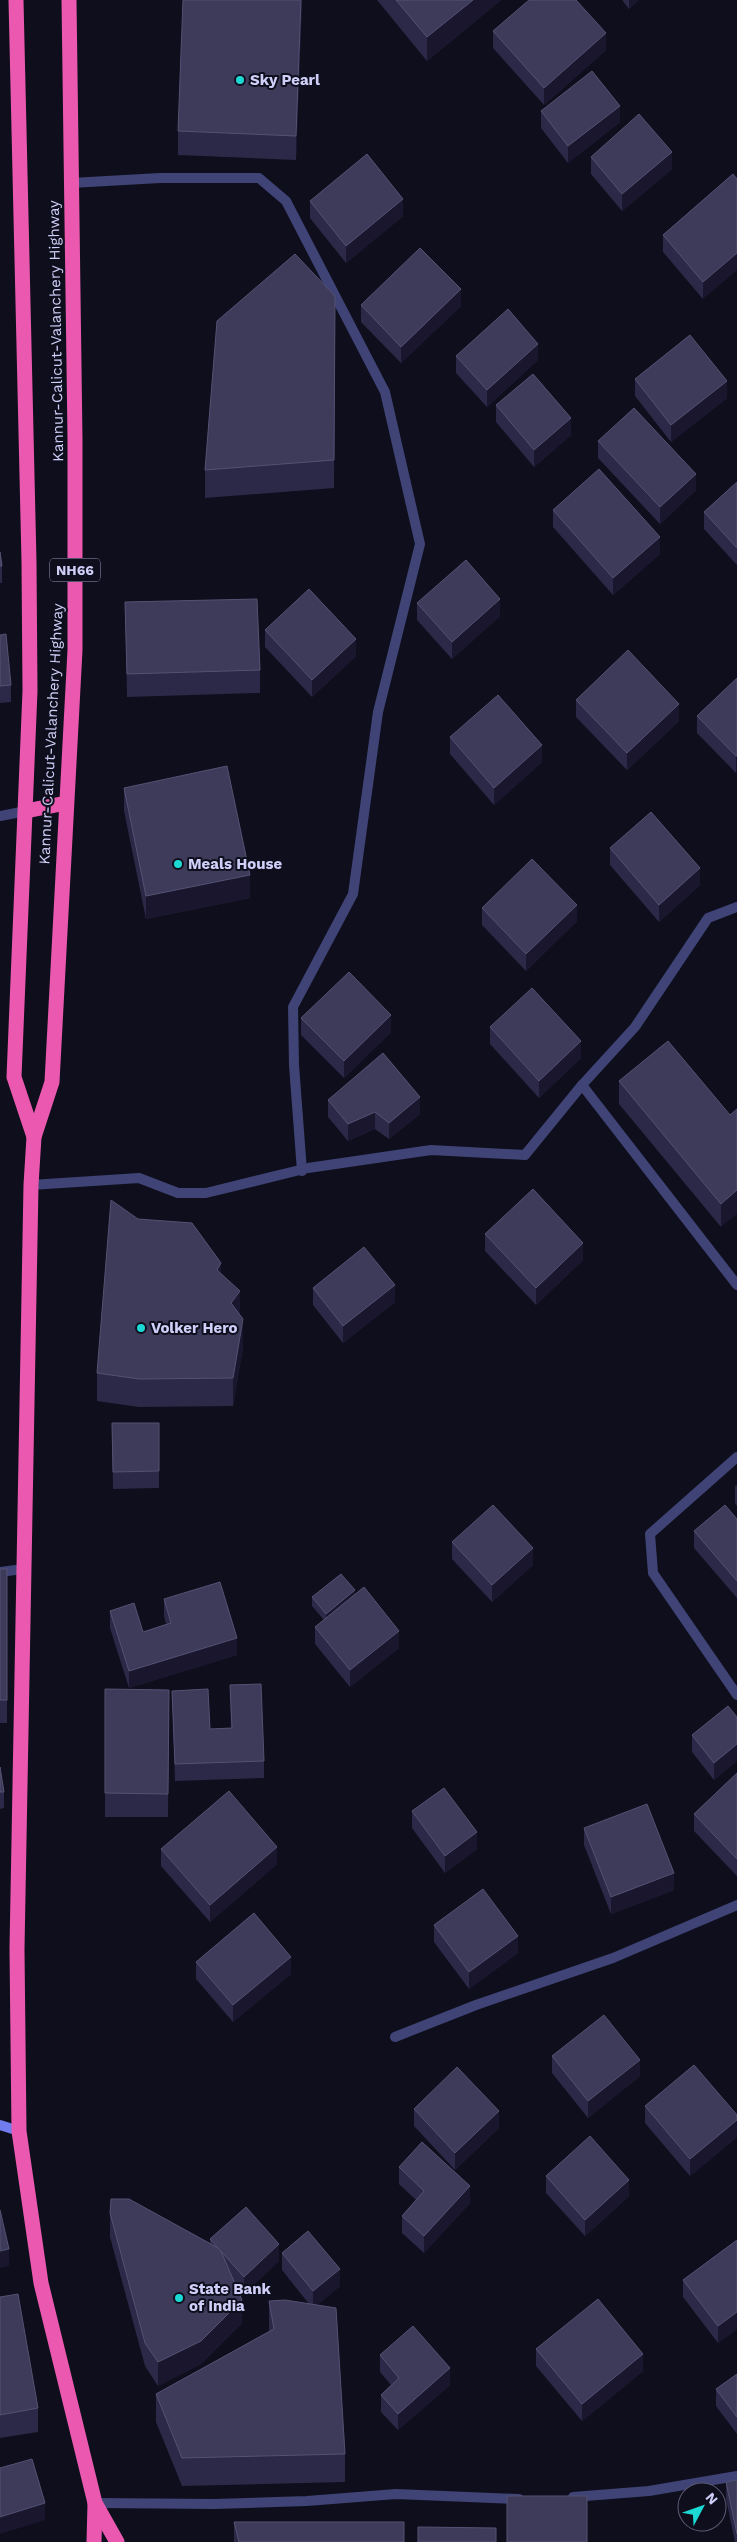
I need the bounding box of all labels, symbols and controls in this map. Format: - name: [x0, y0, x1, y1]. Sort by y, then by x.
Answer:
- place label: Sky Pearl: [250, 71, 320, 89]
- marker: Sky Pearl: [234, 74, 246, 86]
- street label: Kannur-Calicut-Valanchery Highway: [45, 200, 67, 462]
- road number: NH66: [50, 558, 100, 582]
- street label: Kannur-Calicut-Valanchery Highway: [35, 603, 67, 865]
- place label: Meals House: [188, 855, 282, 873]
- marker: Meals House: [172, 858, 184, 870]
- place label: Volker Hero: [151, 1319, 238, 1337]
- marker: Volker Hero: [135, 1322, 147, 1334]
- place label: State Bank of India: [189, 2280, 272, 2315]
- marker: State Bank of India: [173, 2292, 185, 2304]
- north arrow: [677, 2482, 727, 2532]
- text: N: [702, 2489, 721, 2508]

